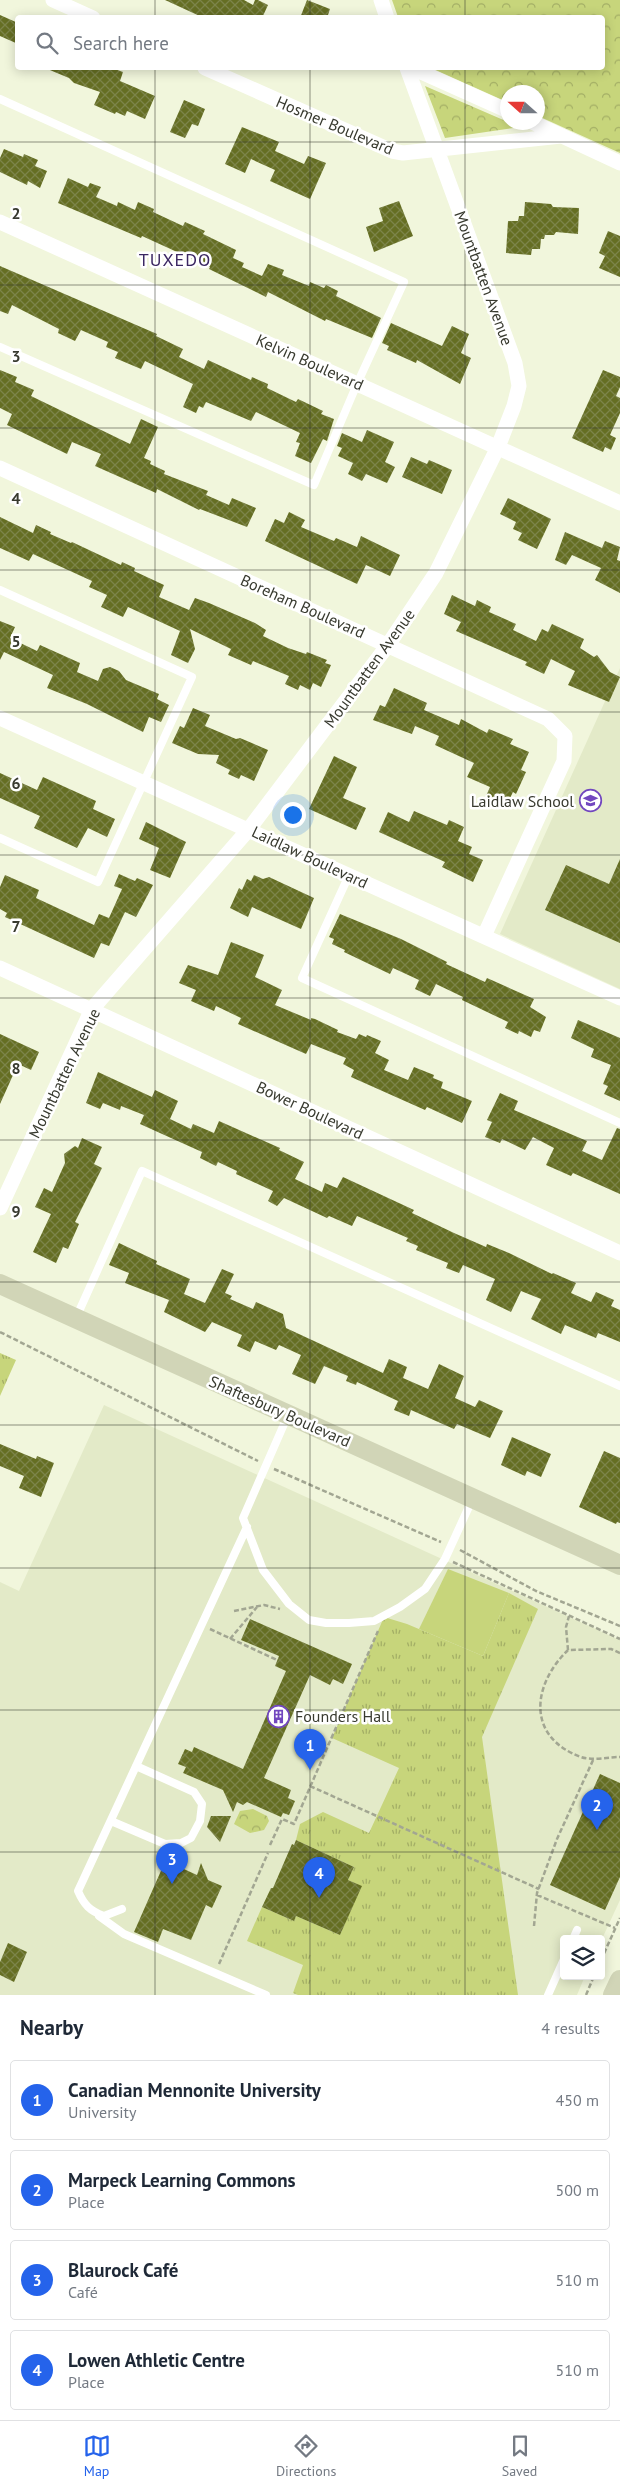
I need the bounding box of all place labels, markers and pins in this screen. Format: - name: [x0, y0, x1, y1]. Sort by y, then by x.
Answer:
- school or university icon: Laidlaw School: [578, 789, 602, 813]
- place label: Laidlaw School: [471, 791, 574, 811]
- building icon: Founders Hall: [267, 1704, 291, 1728]
- place label: Founders Hall: [295, 1706, 391, 1726]
- pin: 1: [294, 1729, 326, 1770]
- pin: 2: [581, 1789, 613, 1830]
- pin: 3: [156, 1843, 188, 1884]
- pin: 4: [303, 1857, 335, 1898]

